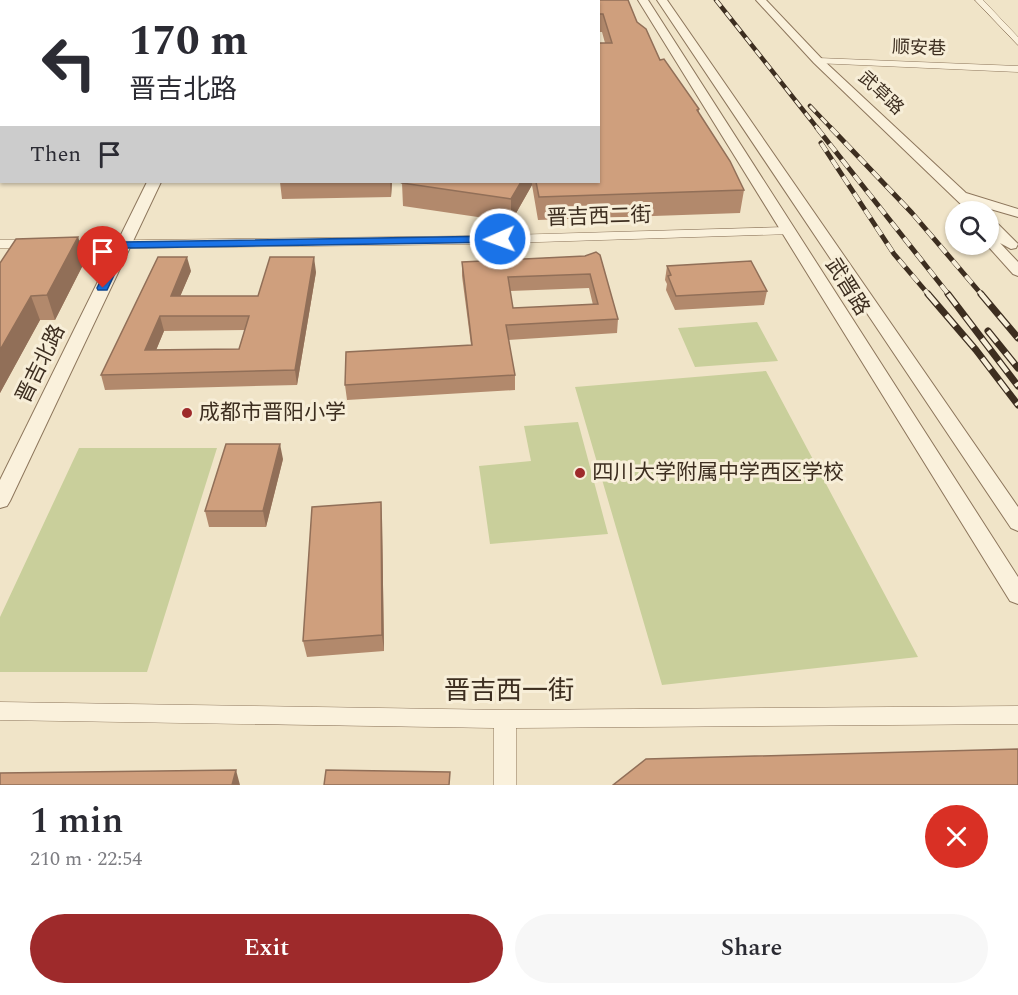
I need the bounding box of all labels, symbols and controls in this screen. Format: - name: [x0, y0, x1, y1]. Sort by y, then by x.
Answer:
- text: 170 m: [129, 10, 248, 73]
- icon: left: [30, 24, 108, 102]
- street label: 顺安巷: [892, 34, 946, 62]
- street label: 武草路: [852, 65, 910, 121]
- text: 晋吉北路: [129, 69, 237, 111]
- text: Then: [30, 138, 81, 171]
- icon: arrive: [93, 138, 126, 171]
- street label: 晋吉西二街: [546, 199, 652, 235]
- map controls: [945, 201, 999, 255]
- button: search: [945, 201, 999, 255]
- position arrow: [468, 207, 532, 271]
- pin: [77, 226, 128, 288]
- icon: arrive: [86, 235, 119, 268]
- street label: 武晋路: [817, 252, 877, 322]
- street label: 晋吉北路: [8, 319, 74, 409]
- place label: 成都市晋阳小学: [199, 397, 346, 429]
- marker: 成都市晋阳小学: [180, 406, 194, 420]
- place label: 四川大学附属中学西区学校: [592, 457, 844, 489]
- marker: 四川大学附属中学西区学校: [573, 466, 587, 480]
- street label: 晋吉西一街: [444, 671, 574, 711]
- text: 1 min: [30, 794, 123, 849]
- button: close: [925, 805, 988, 868]
- text: 210 m · 22:54: [30, 844, 142, 874]
- button: Exit: [30, 914, 503, 983]
- button: Share: [515, 914, 988, 983]

